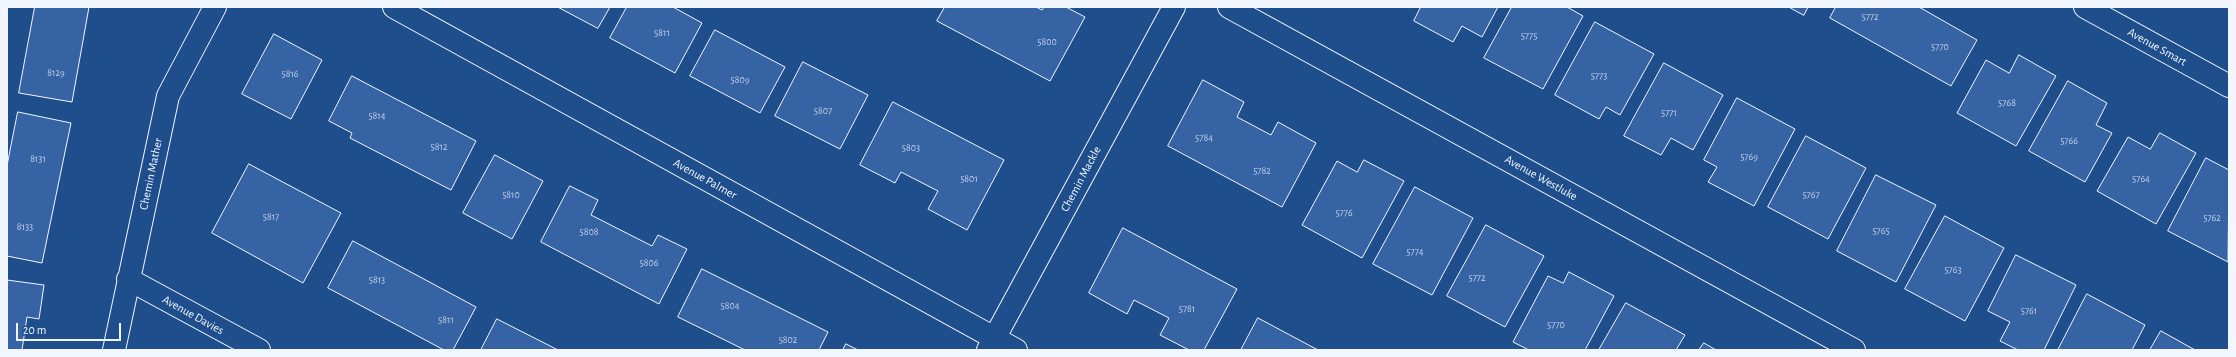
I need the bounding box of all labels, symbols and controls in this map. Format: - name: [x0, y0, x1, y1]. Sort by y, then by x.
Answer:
- house number: 5772: [1861, 11, 1879, 23]
- street label: Avenue Smart: [2125, 25, 2189, 69]
- house number: 5811: [654, 27, 670, 39]
- house number: 5775: [1521, 30, 1537, 42]
- house number: 5800: [1037, 36, 1057, 48]
- house number: 5770: [1931, 41, 1949, 53]
- house number: 8129: [47, 67, 65, 79]
- house number: 5816: [281, 68, 299, 80]
- house number: 5773: [1591, 70, 1607, 82]
- house number: 5809: [731, 74, 749, 86]
- house number: 5768: [1998, 97, 2016, 109]
- house number: 5807: [814, 105, 832, 117]
- house number: 5771: [1661, 107, 1677, 119]
- house number: 5814: [368, 110, 386, 122]
- house number: 5784: [1195, 132, 1213, 144]
- house number: 5766: [2060, 135, 2078, 147]
- street label: Chemin Mather: [136, 137, 166, 211]
- house number: 5812: [431, 141, 447, 153]
- house number: 5803: [902, 142, 920, 154]
- street label: Chemin Mackle: [1058, 144, 1104, 214]
- house number: 5769: [1740, 151, 1758, 163]
- street label: Avenue Westluke: [1502, 152, 1580, 204]
- house number: 8131: [30, 153, 46, 165]
- street label: Avenue Palmer: [671, 156, 739, 202]
- house number: 5782: [1253, 165, 1271, 177]
- house number: 5801: [960, 173, 978, 185]
- house number: 5764: [2132, 173, 2150, 185]
- house number: 5810: [502, 189, 520, 201]
- house number: 5767: [1802, 189, 1820, 201]
- house number: 5776: [1335, 207, 1353, 219]
- house number: 5817: [263, 211, 279, 223]
- house number: 5762: [2203, 212, 2221, 224]
- house number: 8133: [17, 221, 33, 233]
- house number: 5765: [1872, 225, 1890, 237]
- house number: 5808: [580, 226, 598, 238]
- house number: 5774: [1406, 246, 1424, 258]
- house number: 5806: [640, 257, 658, 269]
- house number: 5763: [1944, 264, 1962, 276]
- house number: 5772: [1468, 272, 1486, 284]
- house number: 5813: [369, 274, 385, 286]
- street label: Avenue Davies: [160, 292, 226, 338]
- house number: 5804: [720, 300, 740, 312]
- house number: 5781: [1179, 303, 1195, 315]
- house number: 5761: [2021, 305, 2037, 317]
- house number: 5811: [438, 314, 454, 326]
- scale bar: [18, 315, 123, 341]
- house number: 5770: [1547, 319, 1565, 331]
- text: 20 m: [23, 324, 46, 336]
- house number: 5802: [779, 334, 797, 346]

